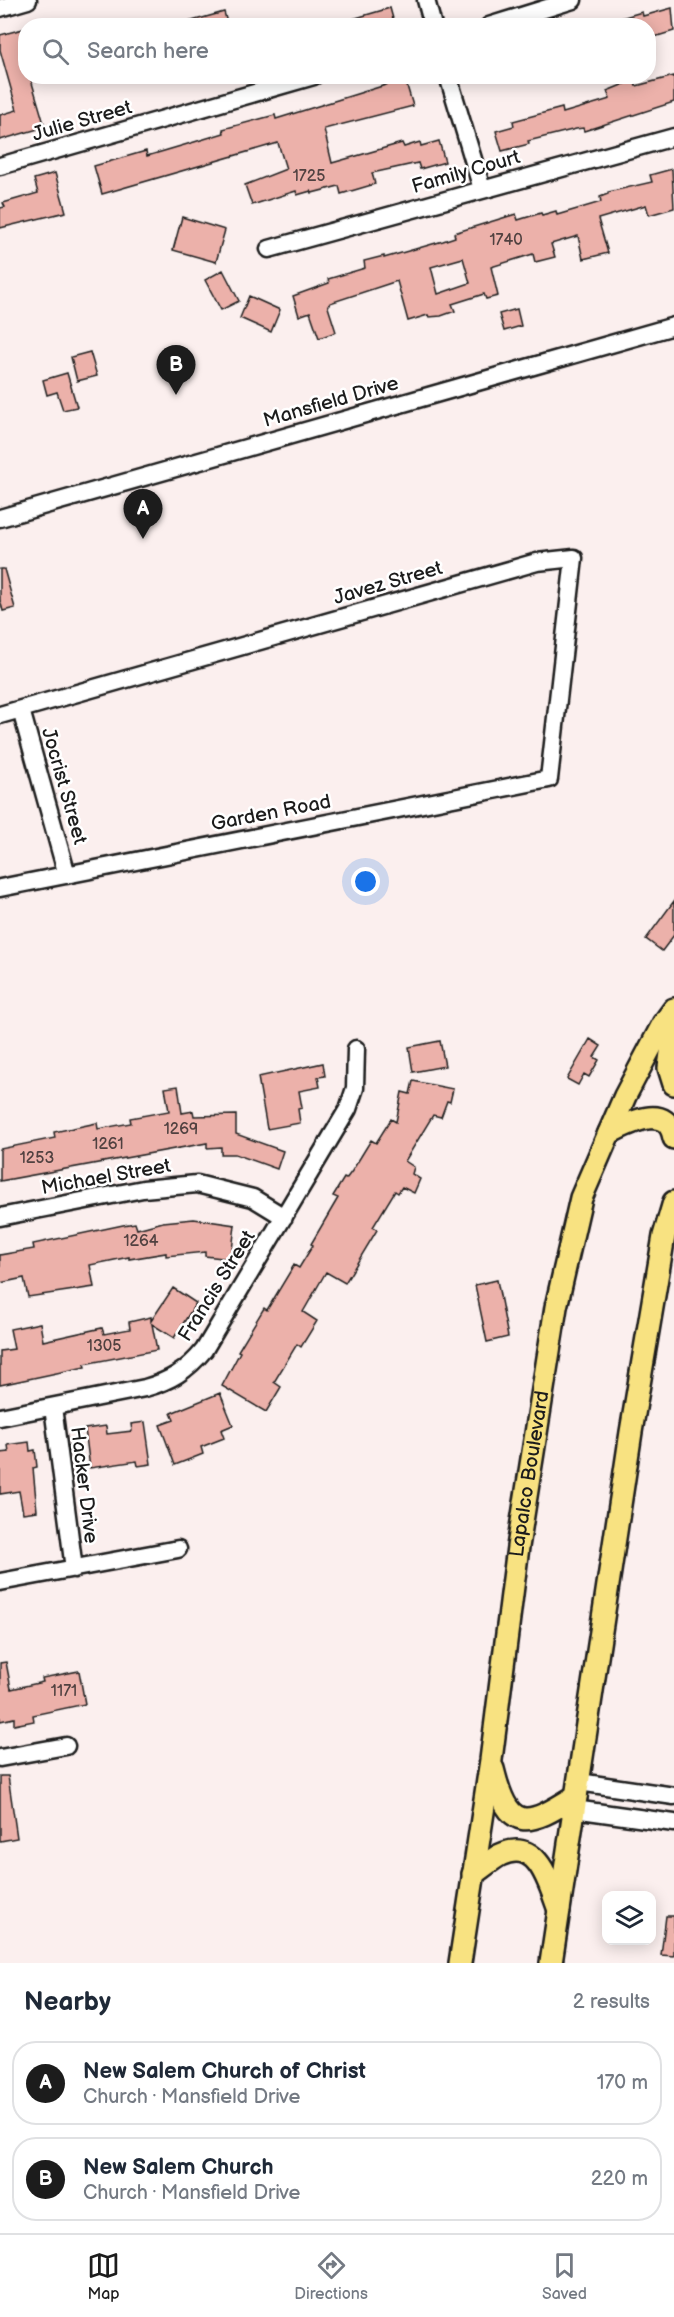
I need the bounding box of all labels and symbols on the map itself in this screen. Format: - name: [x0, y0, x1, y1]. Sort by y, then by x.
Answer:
- street label: Julie Street: [29, 95, 135, 147]
- street label: Family Court: [409, 145, 523, 199]
- house number: 1725: [293, 167, 325, 186]
- house number: 1740: [489, 231, 523, 250]
- pin: B: [156, 346, 195, 395]
- street label: Mansfield Drive: [261, 371, 402, 433]
- pin: A: [124, 490, 162, 539]
- street label: Javez Street: [331, 556, 445, 610]
- street label: Jocrist Street: [36, 725, 92, 847]
- street label: Garden Road: [209, 790, 333, 836]
- your location: [351, 867, 380, 896]
- house number: 1269: [164, 1120, 198, 1139]
- house number: 1261: [92, 1135, 124, 1154]
- house number: 1253: [20, 1149, 54, 1168]
- street label: Michael Street: [39, 1154, 173, 1200]
- street label: Francis Street: [173, 1226, 261, 1346]
- house number: 1264: [123, 1232, 159, 1251]
- house number: 1305: [87, 1337, 121, 1356]
- street label: Lapalco Boulevard: [505, 1389, 555, 1559]
- street label: Hacker Drive: [65, 1425, 103, 1545]
- house number: 1171: [51, 1682, 77, 1701]

